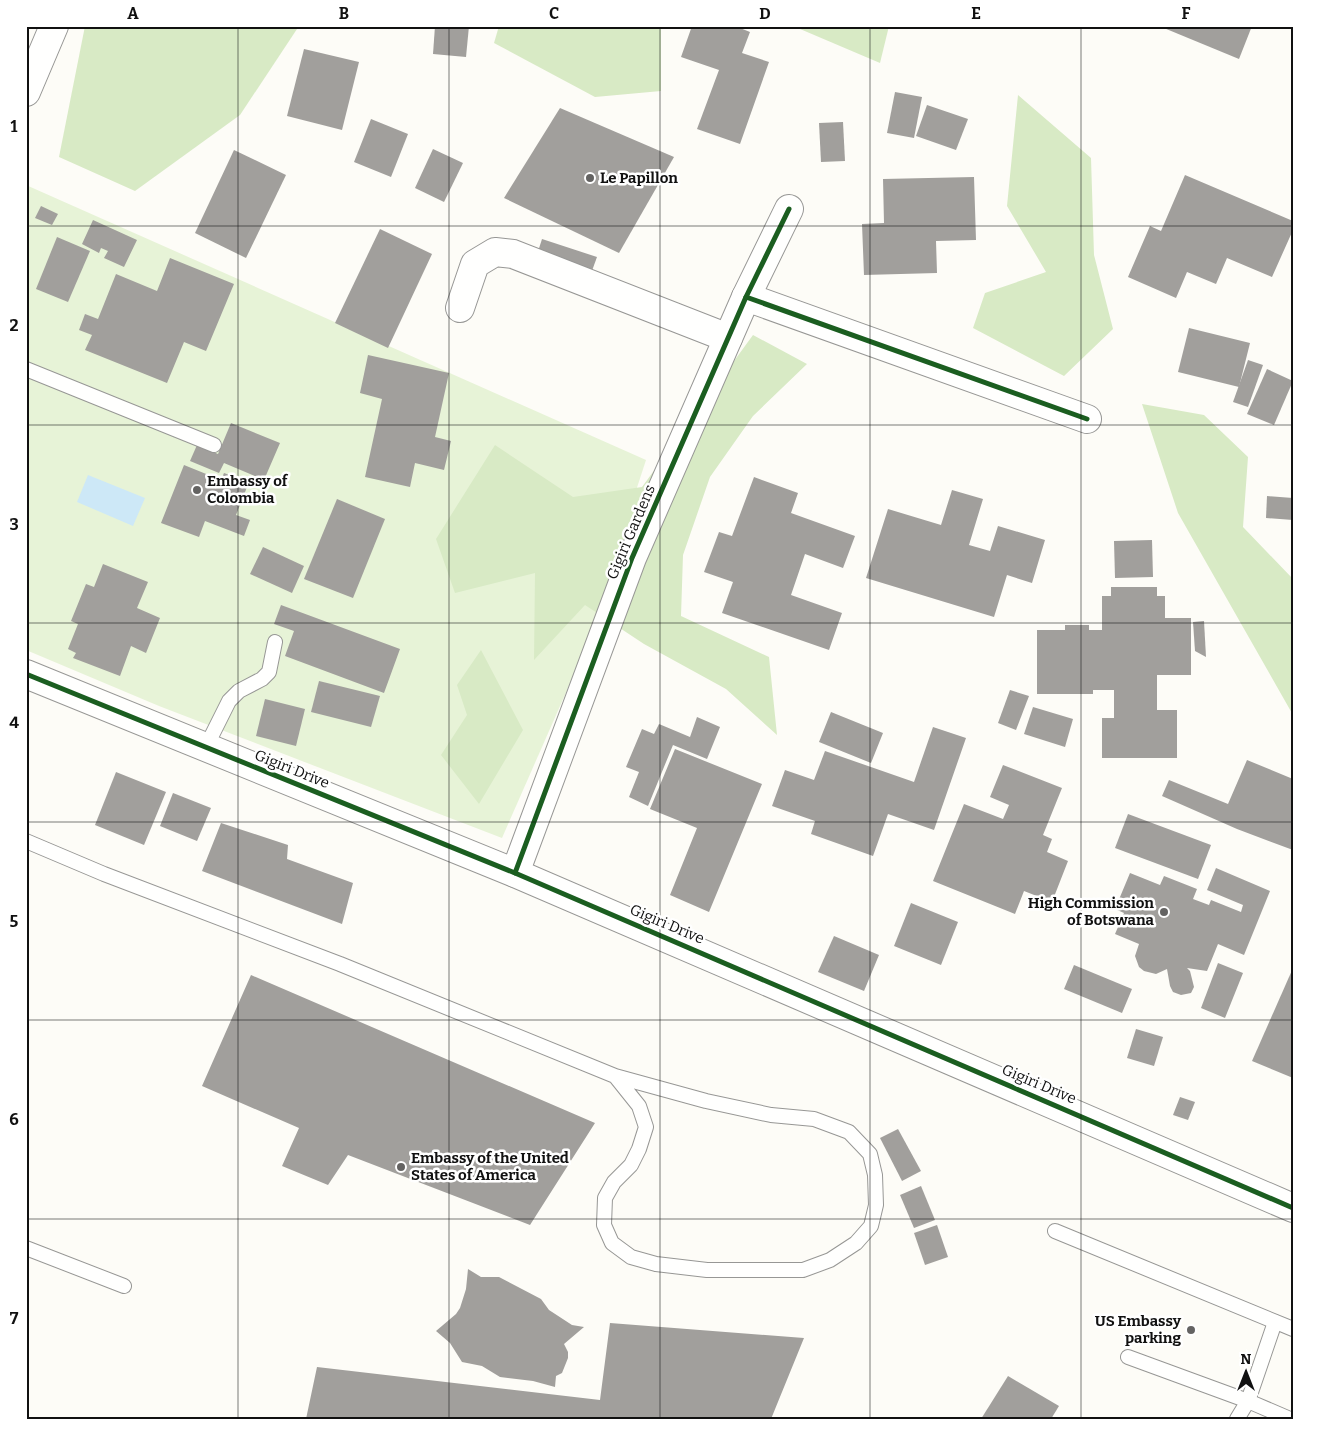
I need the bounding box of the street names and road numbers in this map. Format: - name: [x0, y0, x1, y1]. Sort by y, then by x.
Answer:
- street label: Gigiri Gardens: [603, 482, 659, 582]
- street label: Gigiri Drive: [252, 746, 332, 792]
- street label: Gigiri Drive: [627, 900, 707, 948]
- street label: Gigiri Drive: [999, 1060, 1079, 1108]

